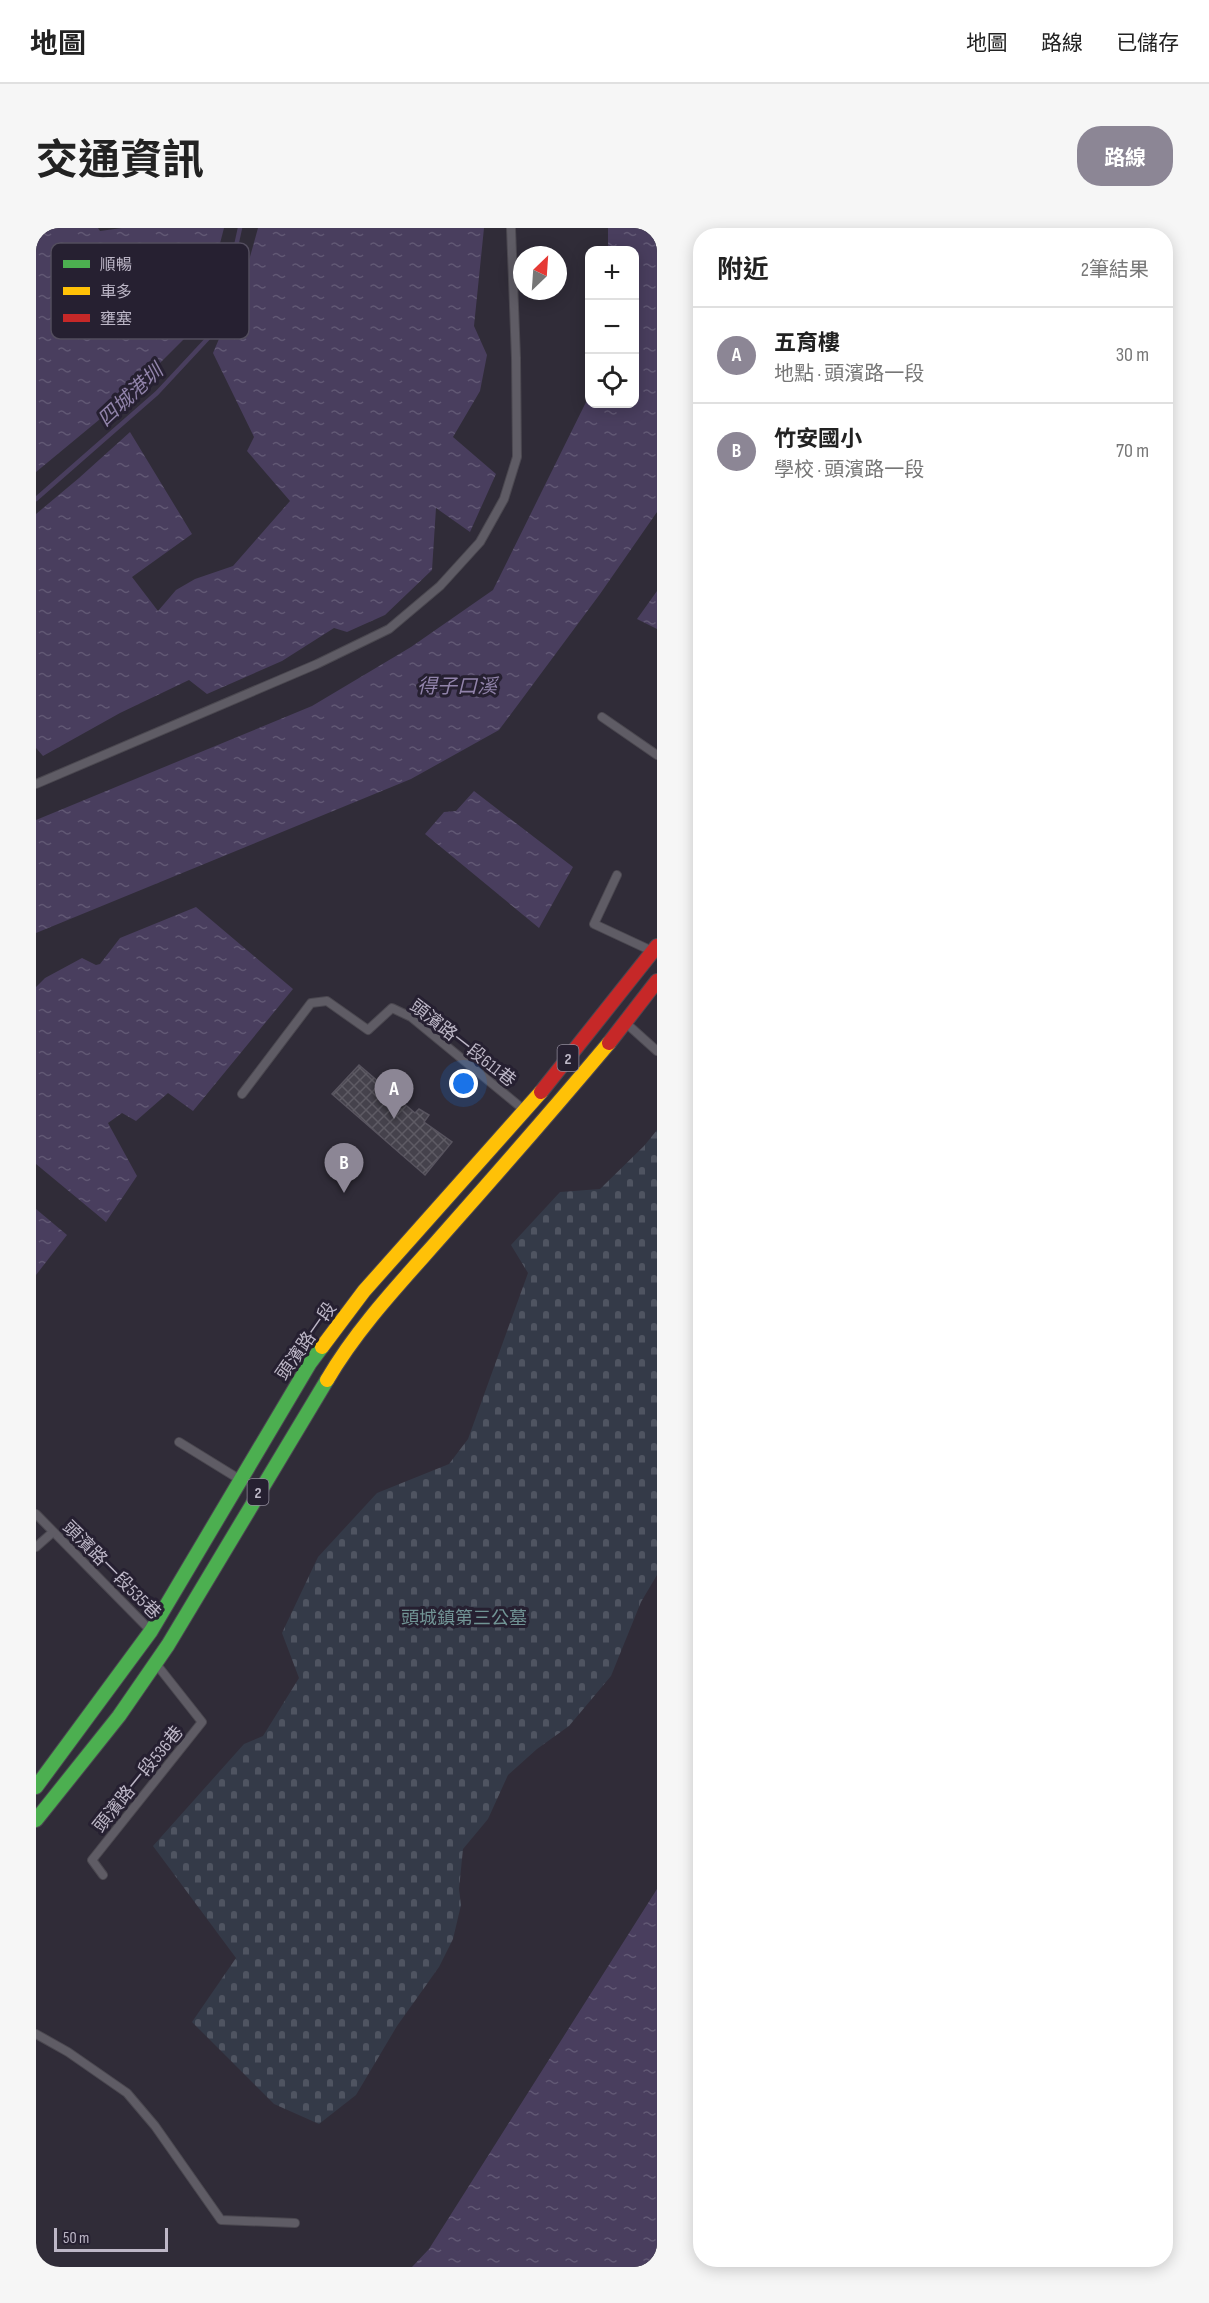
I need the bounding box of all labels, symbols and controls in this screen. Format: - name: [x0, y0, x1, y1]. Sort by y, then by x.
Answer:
- text: 地圖: [30, 28, 86, 61]
- text: 地圖: [966, 31, 1008, 56]
- text: 路線: [1041, 31, 1083, 56]
- text: 已儲存: [1116, 31, 1179, 56]
- button: 路線: [1077, 126, 1173, 186]
- text: 交通資訊: [36, 136, 204, 187]
- legend: [51, 243, 249, 339]
- north arrow: [513, 246, 567, 300]
- map controls: [585, 246, 639, 408]
- button: +: [585, 246, 639, 300]
- text: 附近: [717, 255, 769, 286]
- text: 順暢: [100, 256, 132, 275]
- text: 2筆結果: [1081, 258, 1149, 282]
- text: 車多: [100, 283, 132, 302]
- button: −: [585, 300, 639, 354]
- text: 壅塞: [100, 310, 132, 329]
- text: 五育樓: [774, 330, 840, 357]
- text: A: [732, 343, 741, 367]
- text: 30 m: [1116, 343, 1149, 367]
- button: locate: [585, 354, 639, 408]
- water label: 四城港圳: [93, 358, 170, 432]
- text: 地點 · 頭濱路一段: [774, 362, 924, 386]
- text: 竹安國小: [774, 426, 862, 453]
- text: B: [732, 439, 741, 463]
- text: 70 m: [1116, 439, 1149, 463]
- text: 學校 · 頭濱路一段: [774, 458, 924, 482]
- water label: 得子口溪: [417, 675, 500, 699]
- street label: 頭濱路一段611巷: [406, 996, 520, 1091]
- road number: 2: [558, 1045, 578, 1071]
- your location: [449, 1069, 478, 1098]
- pin: A: [374, 1070, 414, 1119]
- pin: B: [324, 1144, 364, 1193]
- street label: 頭濱路一段: [272, 1298, 341, 1384]
- road number: 2: [248, 1479, 268, 1505]
- street label: 頭濱路一段535巷: [58, 1517, 165, 1624]
- park label: 頭城鎮第三公墓: [401, 1608, 527, 1629]
- street label: 頭濱路一段536巷: [89, 1722, 188, 1837]
- scale bar: [54, 2225, 168, 2252]
- text: 50 m: [63, 2229, 89, 2248]

